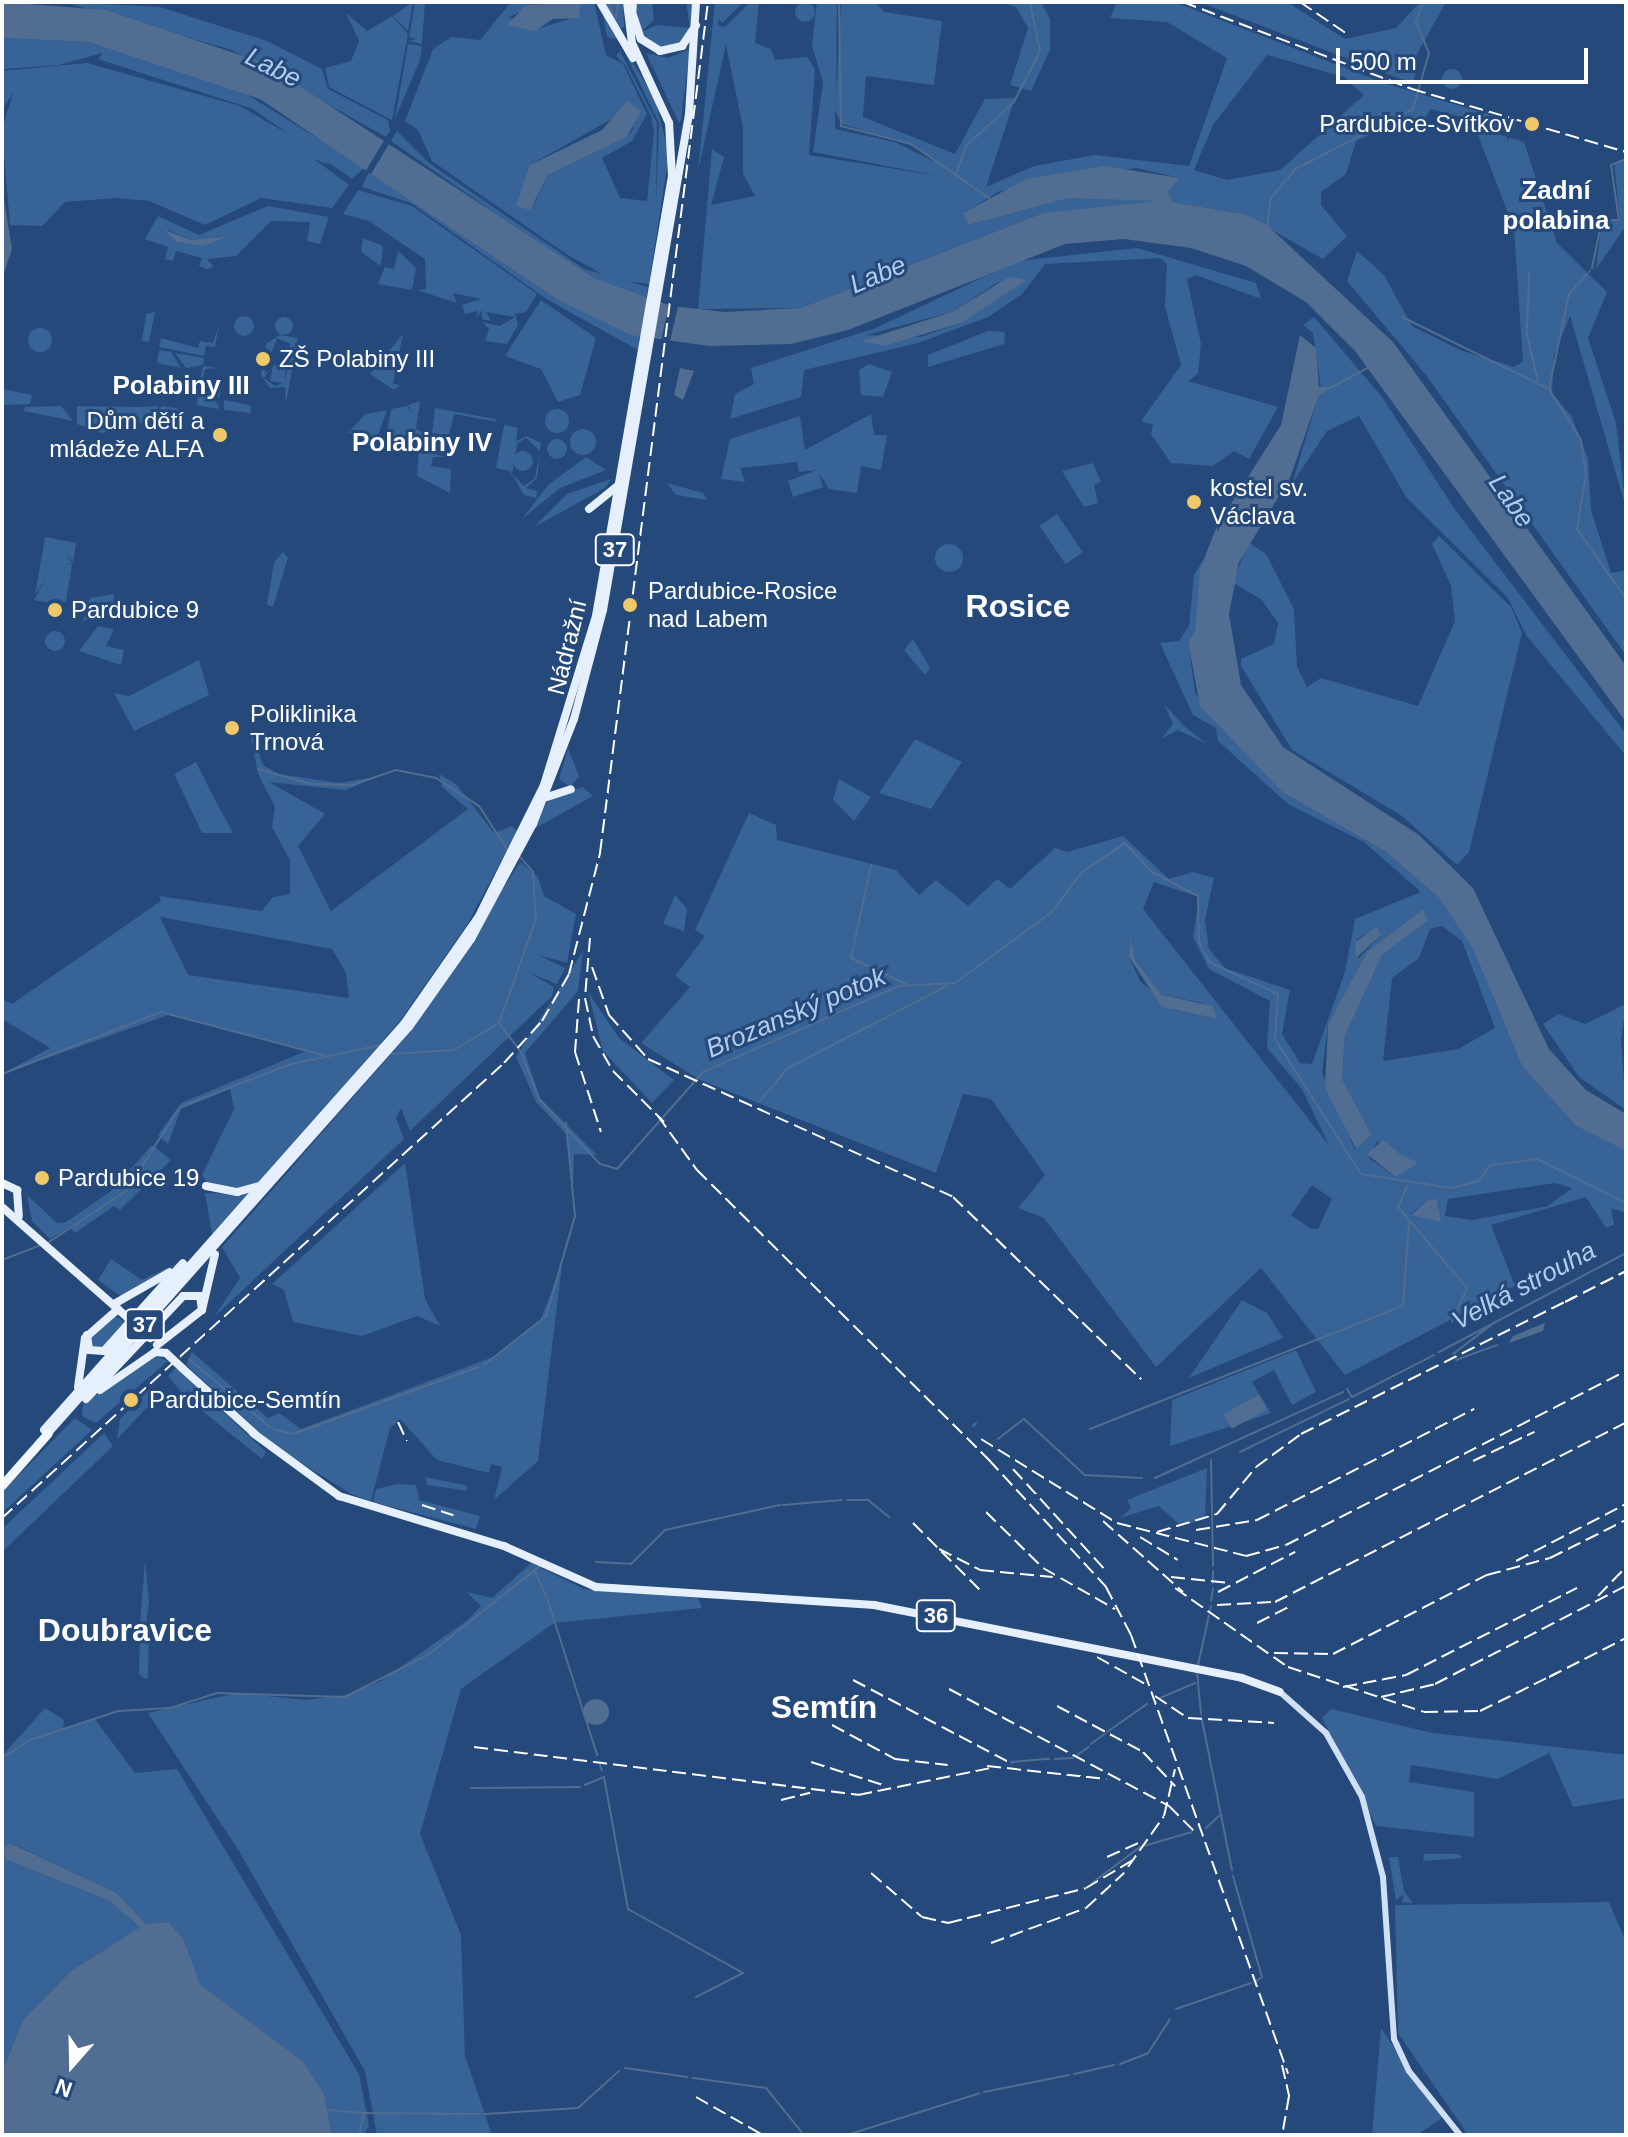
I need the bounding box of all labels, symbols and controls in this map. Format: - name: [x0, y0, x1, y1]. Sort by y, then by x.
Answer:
- scale bar: [1340, 32, 1592, 82]
- water label: Labe: [240, 41, 306, 95]
- text: 500 m: [1350, 48, 1417, 75]
- place label: Pardubice-Svítkov: [1319, 110, 1514, 138]
- marker: Pardubice-Svítkov: [1521, 113, 1543, 135]
- district label: Zadní polabina: [1503, 175, 1609, 236]
- water label: Labe: [845, 249, 911, 301]
- place label: ZŠ Polabiny III: [279, 345, 435, 373]
- marker: ZŠ Polabiny III: [254, 350, 272, 368]
- district label: Polabiny III: [112, 370, 250, 402]
- place label: Dům dětí a mládeže ALFA: [48, 407, 204, 463]
- marker: Dům dětí a mládeže ALFA: [211, 426, 229, 444]
- district label: Polabiny IV: [352, 427, 492, 459]
- water label: Labe: [1482, 468, 1540, 534]
- place label: kostel sv. Václava: [1210, 474, 1308, 530]
- marker: kostel sv. Václava: [1185, 493, 1203, 511]
- road number: 37: [593, 532, 637, 568]
- place label: Pardubice-Rosice nad Labem: [648, 577, 837, 633]
- district label: Rosice: [966, 587, 1070, 625]
- marker: Pardubice-Rosice nad Labem: [619, 594, 641, 616]
- place label: Pardubice 9: [71, 596, 199, 624]
- street label: Nádražní: [541, 596, 593, 698]
- marker: Pardubice 9: [46, 601, 64, 619]
- place label: Poliklinika Trnová: [250, 700, 357, 756]
- marker: Poliklinika Trnová: [221, 717, 243, 739]
- water label: Brozanský potok: [701, 961, 891, 1065]
- place label: Pardubice 19: [58, 1164, 199, 1192]
- marker: Pardubice 19: [33, 1169, 51, 1187]
- water label: Velká strouha: [1447, 1235, 1601, 1337]
- road number: 37: [123, 1307, 167, 1343]
- place label: Pardubice-Semtín: [149, 1386, 341, 1414]
- marker: Pardubice-Semtín: [120, 1389, 142, 1411]
- road number: 36: [914, 1598, 958, 1634]
- district label: Doubravice: [38, 1611, 212, 1649]
- district label: Semtín: [771, 1688, 877, 1726]
- north arrow: [32, 2025, 112, 2105]
- text: N: [52, 2074, 75, 2102]

